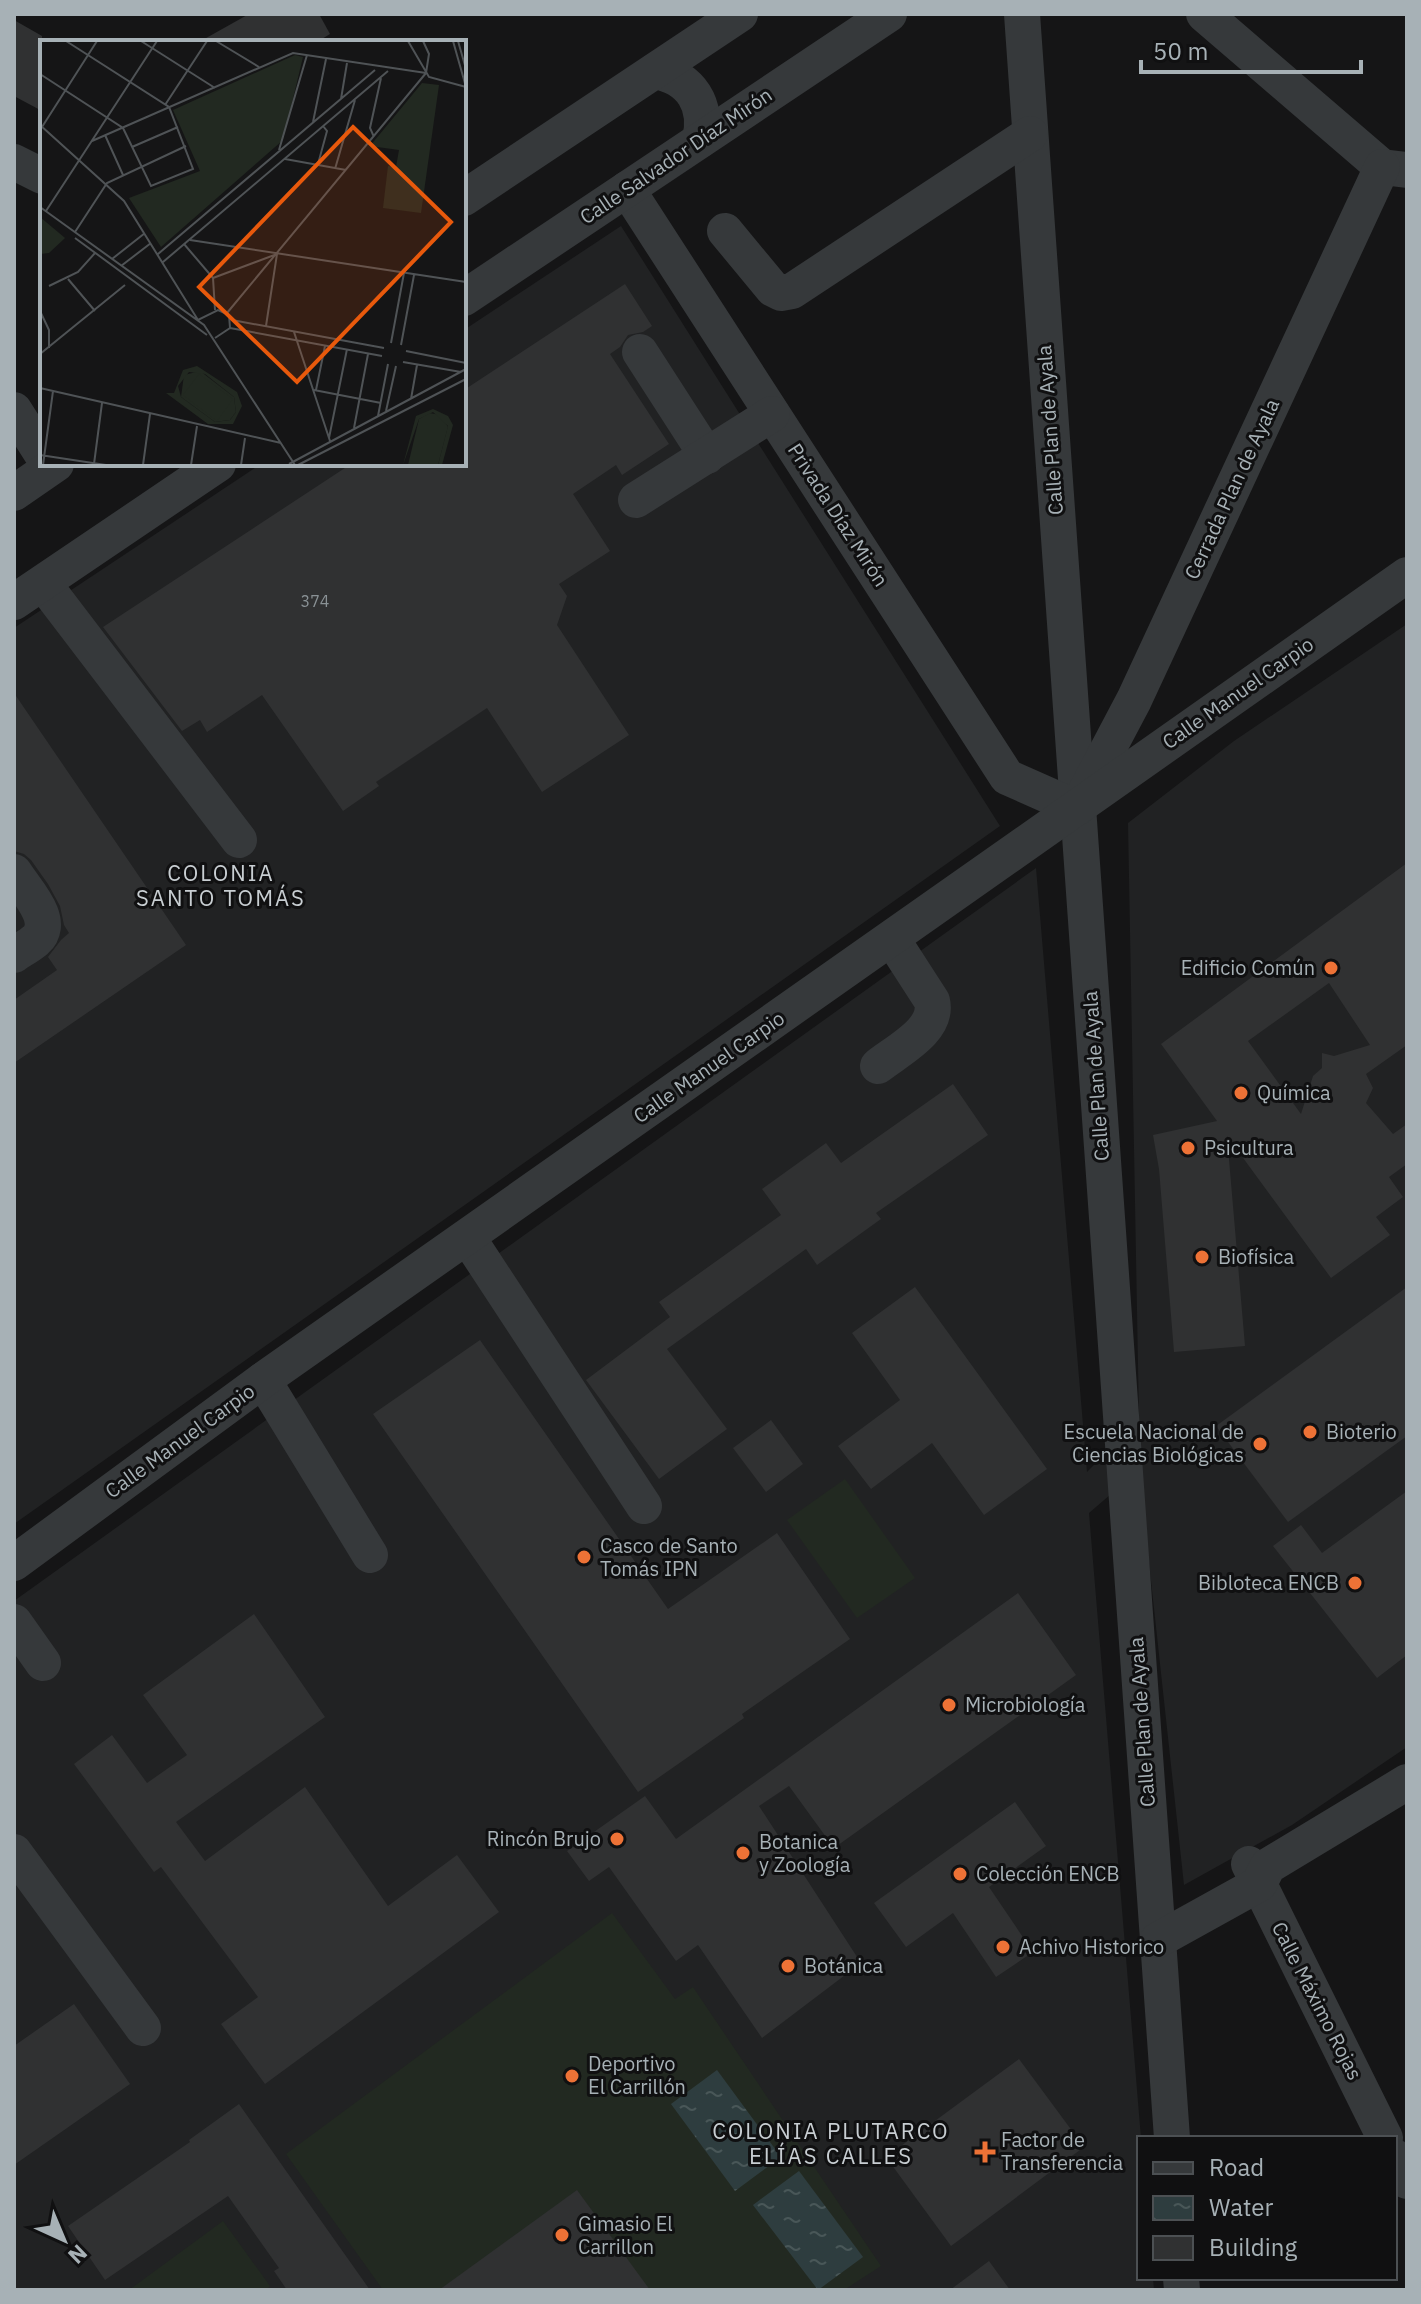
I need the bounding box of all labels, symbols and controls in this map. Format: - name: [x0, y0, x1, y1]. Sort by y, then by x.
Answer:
- scale bar: [1141, 24, 1361, 74]
- text: 50 m: [1153, 35, 1208, 67]
- inset map: [40, 40, 466, 466]
- street label: Calle Salvador Díaz Mirón: [574, 81, 777, 230]
- street label: Calle Plan de Ayala: [1030, 344, 1069, 516]
- street label: Cerrada Plan de Ayala: [1178, 394, 1285, 583]
- street label: Privada Díaz Mirón: [782, 438, 895, 592]
- house number: 374: [301, 591, 329, 611]
- street label: Calle Manuel Carpio: [1157, 630, 1319, 755]
- district label: COLONIA SANTO TOMÁS: [136, 858, 306, 912]
- place label: Edificio Común: [1181, 954, 1315, 981]
- marker: Edificio Común: [1322, 959, 1340, 977]
- street label: Calle Plan de Ayala: [1076, 990, 1115, 1162]
- street label: Calle Manuel Carpio: [628, 1004, 790, 1129]
- place label: Química: [1257, 1079, 1331, 1106]
- marker: Química: [1232, 1084, 1250, 1102]
- place label: Psicultura: [1204, 1134, 1294, 1161]
- marker: Psicultura: [1179, 1139, 1197, 1157]
- place label: Biofísica: [1218, 1243, 1294, 1270]
- marker: Biofísica: [1193, 1248, 1211, 1266]
- street label: Calle Manuel Carpio: [100, 1377, 260, 1504]
- place label: Escuela Nacional de Ciencias Biológicas: [1064, 1418, 1244, 1468]
- place label: Bioterio: [1326, 1418, 1397, 1445]
- marker: Bioterio: [1301, 1423, 1319, 1441]
- marker: Escuela Nacional de Ciencias Biológicas: [1251, 1435, 1269, 1453]
- place label: Casco de Santo Tomás IPN: [600, 1532, 738, 1582]
- marker: Casco de Santo Tomás IPN: [575, 1548, 593, 1566]
- place label: Bibloteca ENCB: [1198, 1569, 1339, 1596]
- marker: Bibloteca ENCB: [1346, 1574, 1364, 1592]
- street label: Calle Plan de Ayala: [1122, 1636, 1161, 1808]
- place label: Microbiología: [965, 1691, 1086, 1718]
- marker: Microbiología: [940, 1696, 958, 1714]
- place label: Rincón Brujo: [487, 1825, 601, 1852]
- place label: Botanica y Zoología: [759, 1828, 851, 1878]
- marker: Rincón Brujo: [608, 1830, 626, 1848]
- marker: Botanica y Zoología: [734, 1844, 752, 1862]
- place label: Colección ENCB: [976, 1860, 1120, 1887]
- marker: Colección ENCB: [951, 1865, 969, 1883]
- street label: Calle Máximo Rojas: [1266, 1917, 1369, 2084]
- place label: Achivo Historico: [1019, 1933, 1164, 1960]
- marker: Achivo Historico: [994, 1938, 1012, 1956]
- place label: Botánica: [804, 1952, 883, 1979]
- marker: Botánica: [779, 1957, 797, 1975]
- place label: Deportivo El Carrillón: [588, 2050, 686, 2100]
- marker: Deportivo El Carrillón: [563, 2067, 581, 2085]
- district label: COLONIA PLUTARCO ELÍAS CALLES: [712, 2116, 950, 2170]
- place label: Factor de Transferencia: [1001, 2126, 1123, 2176]
- legend: [1137, 2136, 1397, 2280]
- marker: Factor de Transferencia: [976, 2143, 994, 2161]
- text: Road: [1209, 2151, 1264, 2183]
- text: Water: [1209, 2191, 1273, 2223]
- north arrow: [24, 2200, 104, 2280]
- place label: Gimasio El Carrillon: [578, 2210, 673, 2260]
- marker: Gimasio El Carrillon: [553, 2226, 571, 2244]
- text: Building: [1209, 2231, 1297, 2263]
- text: N: [62, 2239, 94, 2271]

